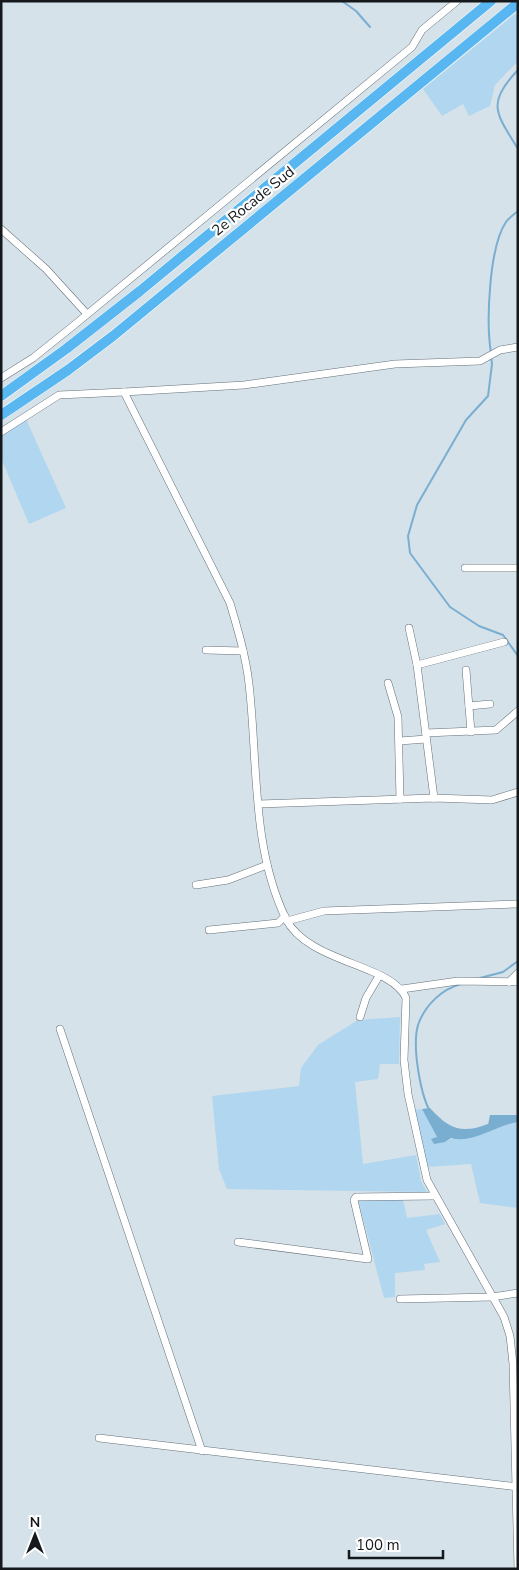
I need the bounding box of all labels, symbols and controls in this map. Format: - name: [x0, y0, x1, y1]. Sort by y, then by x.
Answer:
- street label: 2e Rocade Sud: [208, 161, 298, 241]
- north arrow: [10, 1510, 60, 1560]
- text: N: [30, 1513, 40, 1532]
- scale bar: [349, 1528, 443, 1560]
- text: 100 m: [356, 1535, 400, 1555]

